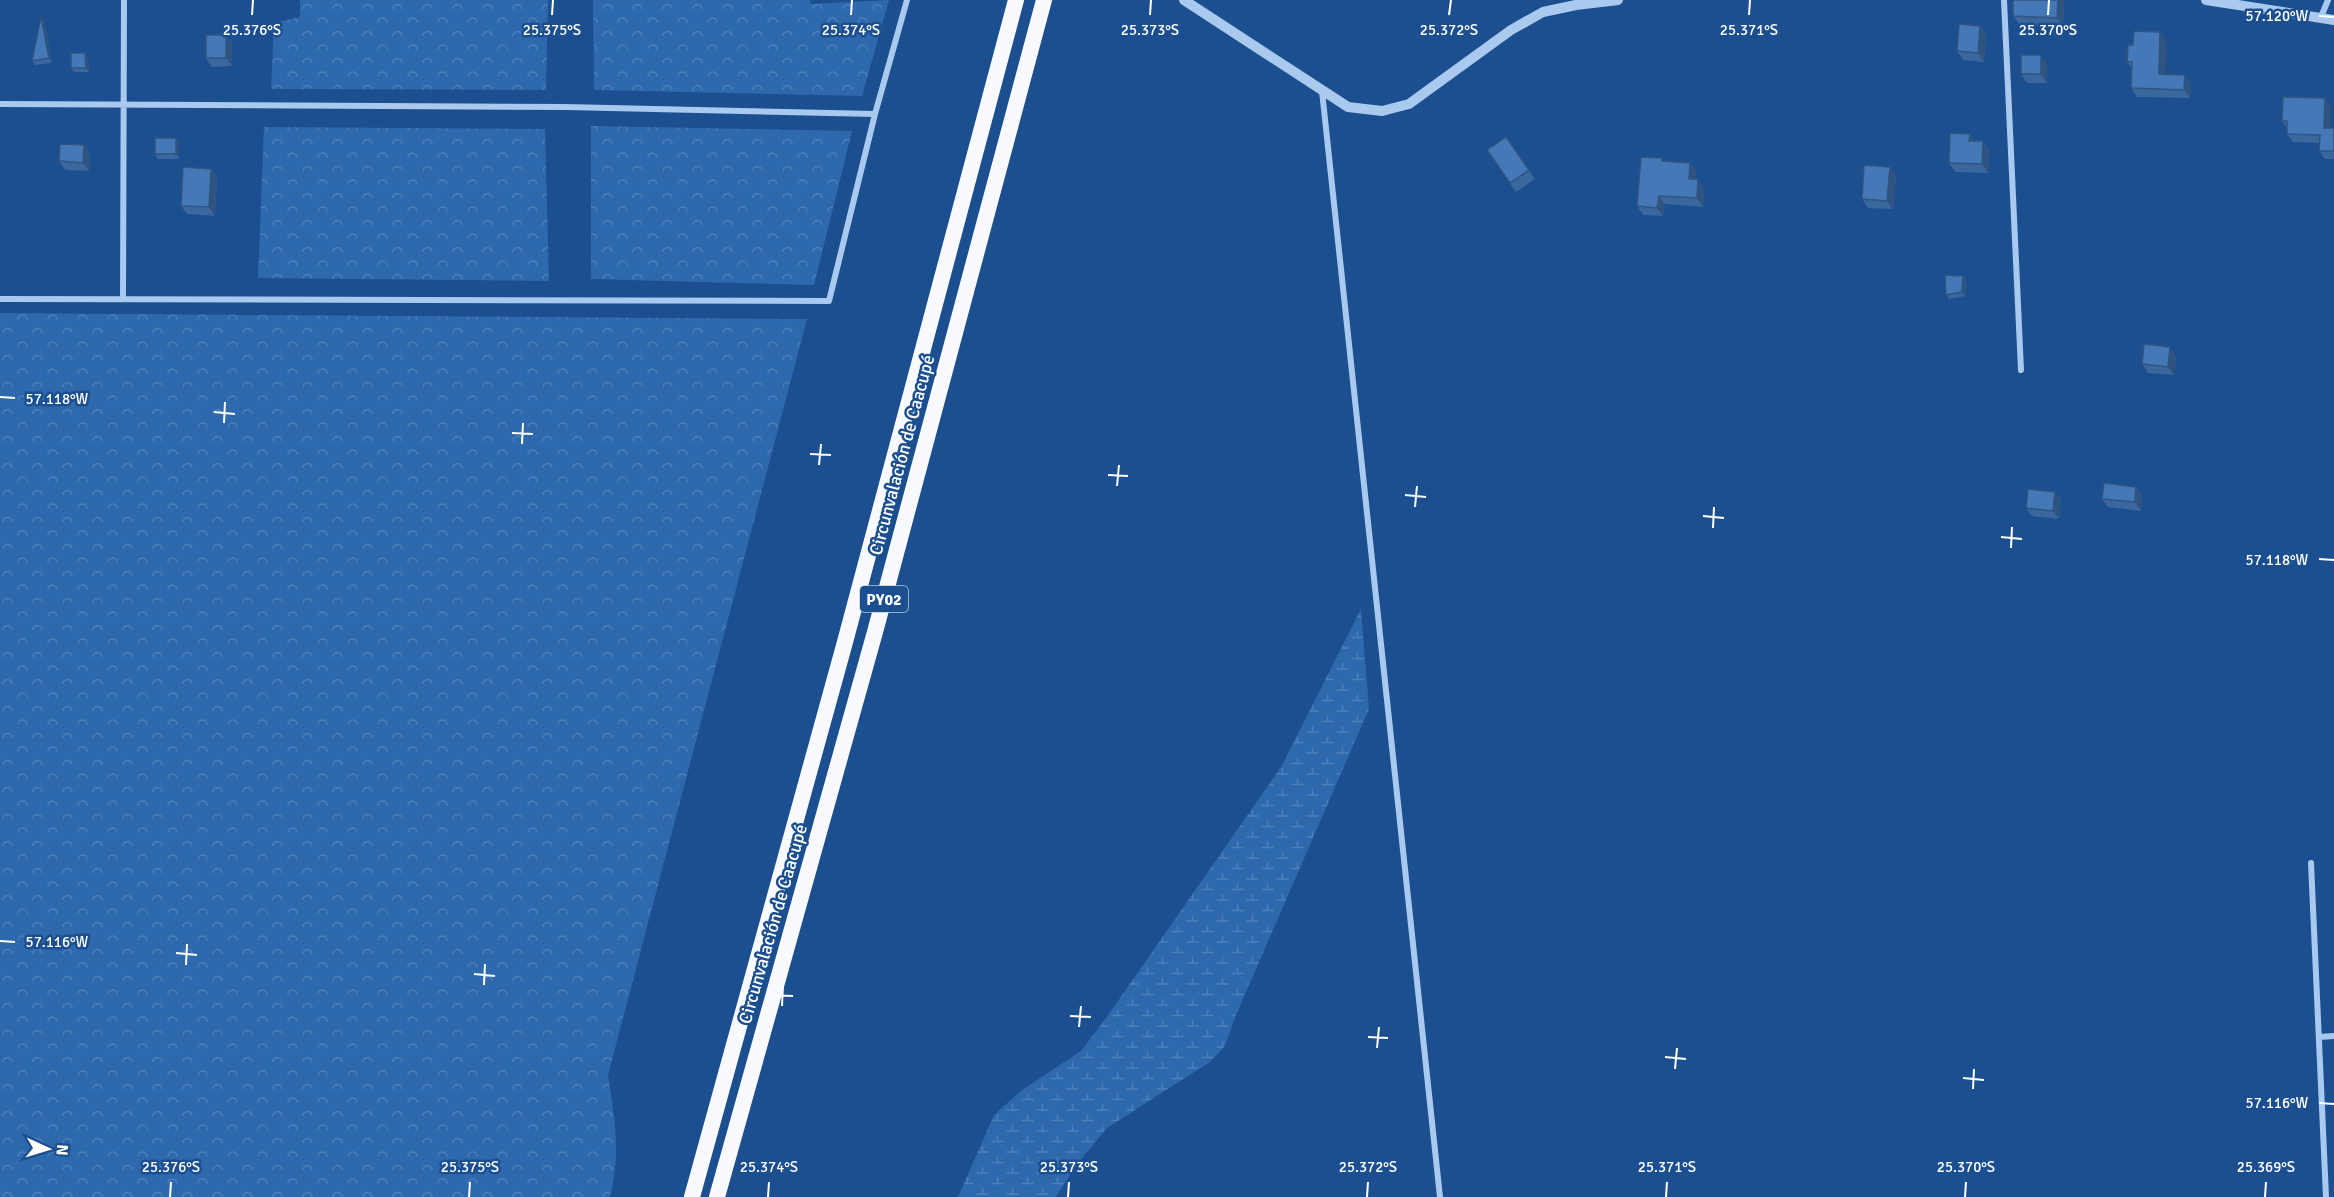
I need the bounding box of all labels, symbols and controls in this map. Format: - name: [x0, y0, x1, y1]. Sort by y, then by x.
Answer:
- text: 57.120°W: [2246, 7, 2309, 25]
- text: 25.376°S: [223, 21, 281, 39]
- text: 25.375°S: [523, 21, 581, 39]
- text: 25.374°S: [822, 21, 880, 39]
- text: 25.373°S: [1121, 21, 1179, 39]
- text: 25.372°S: [1420, 21, 1478, 39]
- text: 25.371°S: [1720, 21, 1778, 39]
- text: 25.370°S: [2019, 21, 2077, 39]
- street label: Circunvalación de Caacupé: [865, 352, 939, 558]
- text: 57.118°W: [26, 390, 89, 408]
- text: 57.118°W: [2246, 551, 2309, 569]
- road number: PY02: [860, 586, 908, 612]
- street label: Circunvalación de Caacupé: [734, 822, 812, 1026]
- text: 57.116°W: [26, 933, 89, 951]
- text: 57.116°W: [2246, 1094, 2309, 1112]
- north arrow: [18, 1119, 78, 1179]
- text: N: [52, 1144, 72, 1156]
- text: 25.376°S: [142, 1158, 200, 1176]
- text: 25.375°S: [441, 1158, 499, 1176]
- text: 25.374°S: [740, 1158, 798, 1176]
- text: 25.373°S: [1040, 1158, 1098, 1176]
- text: 25.372°S: [1339, 1158, 1397, 1176]
- text: 25.371°S: [1638, 1158, 1696, 1176]
- text: 25.370°S: [1937, 1158, 1995, 1176]
- text: 25.369°S: [2237, 1158, 2295, 1176]

